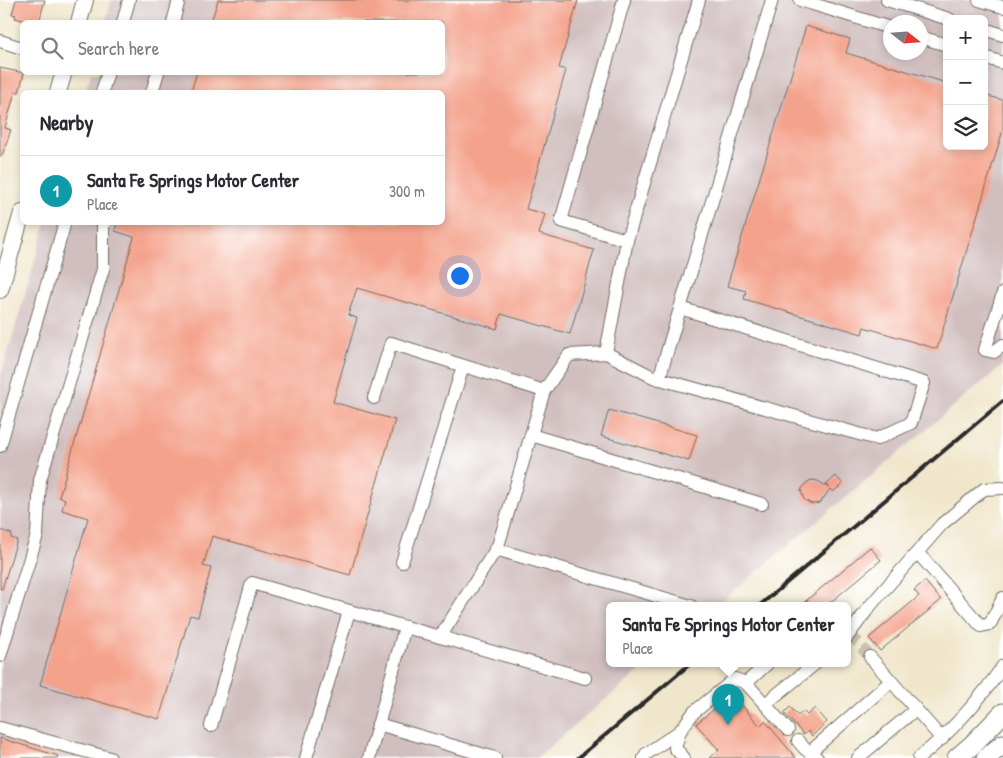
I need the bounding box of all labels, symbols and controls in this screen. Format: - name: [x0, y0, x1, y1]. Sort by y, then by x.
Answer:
- north arrow: [883, 15, 928, 60]
- map controls: [943, 15, 988, 150]
- button: +: [943, 15, 988, 60]
- search box: [20, 20, 445, 75]
- icon: search: [38, 34, 66, 62]
- text: Search here: [78, 35, 159, 61]
- button: −: [943, 60, 988, 105]
- button: layers: [943, 105, 988, 150]
- text: Nearby: [40, 108, 93, 137]
- text: Santa Fe Springs Motor Center: [87, 167, 299, 193]
- text: 1: [53, 180, 59, 202]
- text: 300 m: [389, 180, 425, 202]
- text: Place: [87, 193, 118, 215]
- your location: [447, 263, 473, 289]
- popup: [606, 602, 851, 667]
- text: Santa Fe Springs Motor Center: [622, 611, 835, 637]
- text: Place: [622, 637, 653, 659]
- pin: 1: [712, 684, 744, 725]

